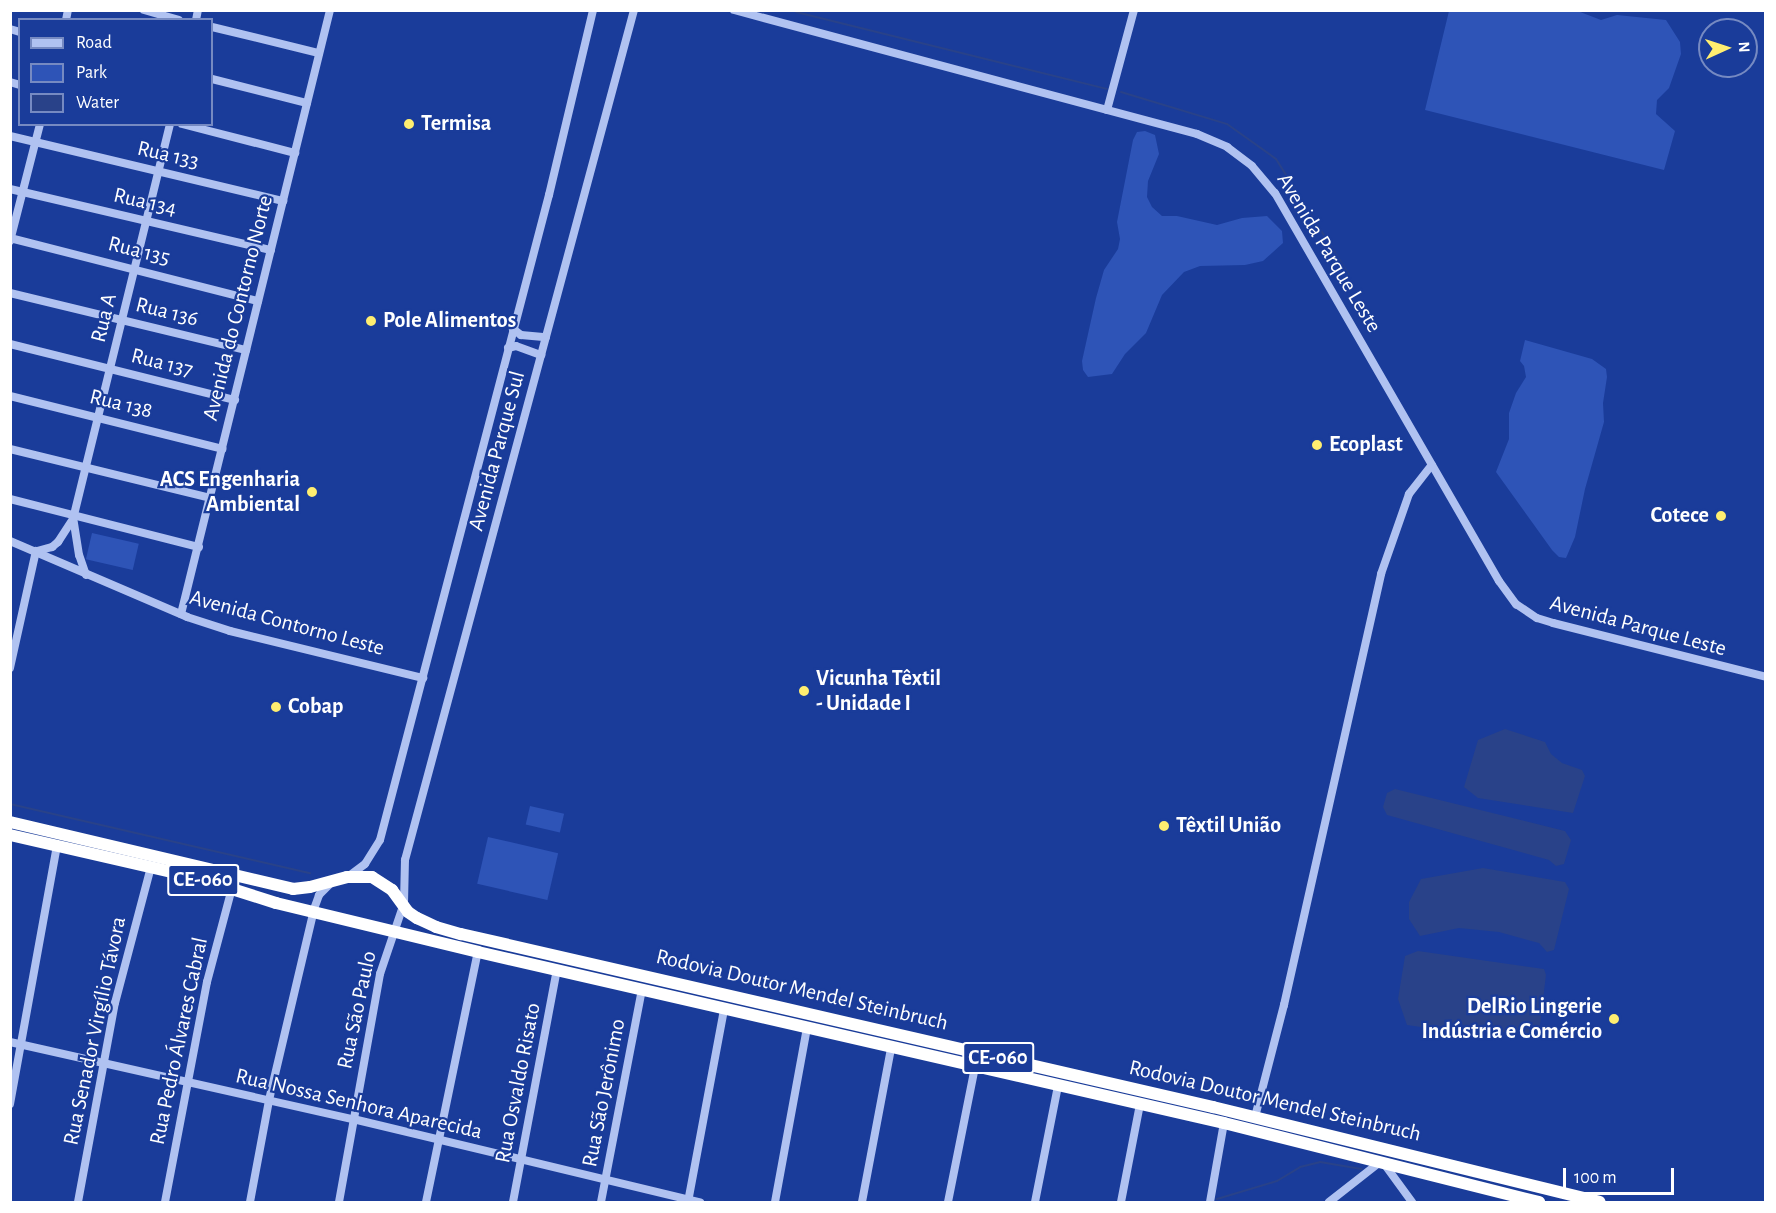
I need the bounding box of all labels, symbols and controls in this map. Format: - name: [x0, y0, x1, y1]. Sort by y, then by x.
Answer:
- legend: [18, 18, 213, 126]
- north arrow: [1698, 18, 1758, 78]
- text: Road: [76, 34, 112, 52]
- text: N: [1736, 41, 1752, 53]
- text: Park: [76, 64, 107, 82]
- text: Water: [76, 94, 119, 112]
- place label: Termisa: [421, 111, 491, 137]
- marker: Termisa: [402, 117, 416, 131]
- street label: Rua 133: [135, 135, 201, 175]
- street label: Avenida Parque Leste: [1271, 168, 1387, 338]
- street label: Rua 134: [111, 182, 179, 222]
- street label: Avenida do Contorno Norte: [197, 193, 279, 423]
- street label: Rua 135: [105, 231, 173, 271]
- street label: Rua A: [85, 291, 123, 345]
- street label: Rua 136: [133, 291, 201, 333]
- place label: Pole Alimentos: [383, 308, 516, 334]
- marker: Pole Alimentos: [364, 314, 378, 328]
- street label: Rua 137: [128, 343, 196, 383]
- street label: Avenida Parque Sul: [463, 368, 531, 534]
- street label: Rua 138: [87, 383, 155, 425]
- place label: Ecoplast: [1329, 432, 1403, 458]
- marker: Ecoplast: [1310, 438, 1324, 452]
- place label: ACS Engenharia Ambiental: [160, 466, 300, 518]
- marker: ACS Engenharia Ambiental: [305, 485, 319, 499]
- place label: Cotece: [1651, 503, 1709, 529]
- marker: Cotece: [1714, 509, 1728, 523]
- street label: Avenida Contorno Leste: [187, 584, 387, 662]
- street label: Avenida Parque Leste: [1547, 590, 1729, 662]
- place label: Vicunha Têxtil - Unidade I: [816, 665, 941, 716]
- marker: Vicunha Têxtil - Unidade I: [797, 684, 811, 698]
- place label: Cobap: [288, 694, 343, 720]
- marker: Cobap: [269, 700, 283, 714]
- place label: Têxtil União: [1176, 813, 1281, 839]
- marker: Têxtil União: [1157, 819, 1171, 833]
- road number: CE-060: [167, 862, 239, 898]
- street label: Rua Senador Virgílio Távora: [58, 914, 132, 1148]
- street label: Rua Pedro Álvares Cabral: [144, 935, 214, 1147]
- street label: Rodovia Doutor Mendel Steinbruch: [653, 944, 951, 1036]
- street label: Rua São Paulo: [332, 949, 382, 1071]
- place label: DelRio Lingerie Indústria e Comércio: [1421, 993, 1602, 1044]
- street label: Rua Osvaldo Risato: [490, 1001, 546, 1165]
- marker: DelRio Lingerie Indústria e Comércio: [1607, 1012, 1621, 1026]
- street label: Rua São Jerônimo: [577, 1017, 631, 1169]
- road number: CE-060: [962, 1040, 1034, 1076]
- street label: Rodovia Doutor Mendel Steinbruch: [1126, 1055, 1424, 1147]
- street label: Rua Nossa Senhora Aparecida: [233, 1063, 485, 1145]
- scale bar: [1566, 1156, 1677, 1194]
- text: 100 m: [1574, 1169, 1617, 1187]

